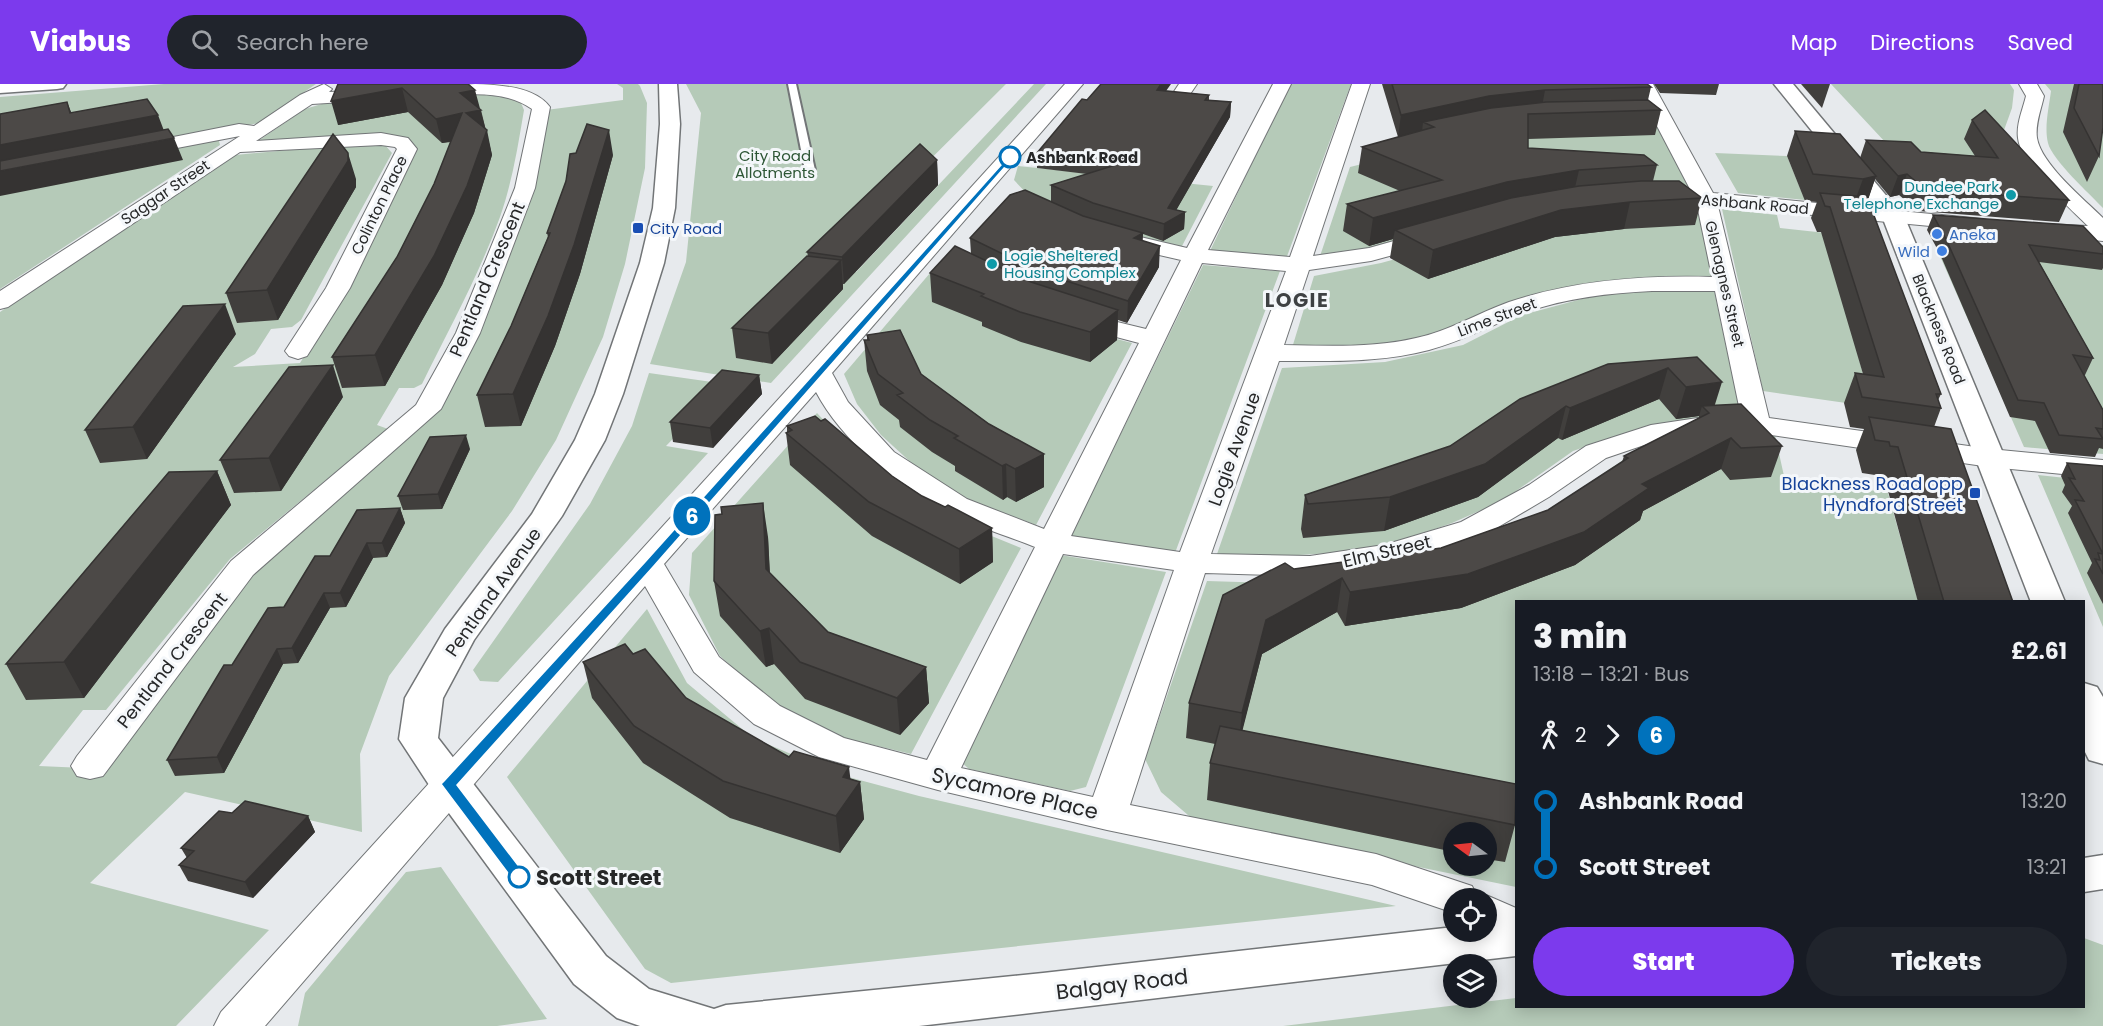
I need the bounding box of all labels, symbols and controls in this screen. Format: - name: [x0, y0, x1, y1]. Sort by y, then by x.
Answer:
- search box: [167, 15, 587, 69]
- text: Viabus: [30, 22, 131, 61]
- icon: search: [188, 26, 221, 59]
- text: Search here: [236, 27, 369, 58]
- text: Map: [1791, 28, 1837, 57]
- text: Directions: [1870, 28, 1974, 57]
- text: Saved: [2007, 28, 2073, 57]
- park label: City Road Allotments: [735, 145, 815, 183]
- marker: Ashbank Road: [999, 146, 1021, 168]
- place label: Ashbank Road: [1026, 147, 1138, 168]
- street label: Colinton Place: [346, 152, 412, 258]
- street label: Saggar Street: [116, 155, 214, 229]
- place label: Dundee Park Telephone Exchange: [1844, 176, 1999, 214]
- marker: Dundee Park Telephone Exchange: [2004, 188, 2018, 202]
- street label: Ashbank Road: [1700, 189, 1810, 219]
- street label: Pentland Crescent: [443, 198, 531, 360]
- place label: City Road: [650, 218, 722, 239]
- street label: Glenagnes Street: [1700, 219, 1750, 349]
- marker: City Road: [631, 221, 645, 235]
- place label: Aneka: [1949, 224, 1996, 245]
- marker: Aneka: [1930, 227, 1944, 241]
- place label: Wild: [1898, 241, 1930, 262]
- marker: Wild: [1935, 244, 1949, 258]
- place label: Logie Sheltered Housing Complex: [1004, 245, 1136, 283]
- marker: Logie Sheltered Housing Complex: [985, 257, 999, 271]
- street label: Blackness Road: [1907, 271, 1971, 387]
- district label: LOGIE: [1265, 286, 1329, 314]
- street label: Lime Street: [1455, 292, 1539, 342]
- street label: Logie Avenue: [1202, 389, 1266, 509]
- place label: Blackness Road opp Hyndford Street: [1781, 471, 1963, 517]
- marker: Blackness Road opp Hyndford Street: [1968, 486, 1982, 500]
- line badge: 6: [672, 496, 712, 536]
- text: 6: [685, 502, 699, 531]
- street label: Pentland Avenue: [439, 522, 547, 662]
- street label: Elm Street: [1340, 529, 1434, 573]
- street label: Pentland Crescent: [111, 587, 233, 733]
- text: 3 min: [1533, 613, 1627, 660]
- text: £2.61: [2011, 636, 2067, 667]
- text: 13:18 – 13:21 · Bus: [1533, 660, 1689, 688]
- icon: walk: [1533, 719, 1566, 752]
- icon: forward: [1596, 719, 1629, 752]
- text: 2: [1575, 721, 1587, 749]
- text: 6: [1650, 721, 1663, 750]
- street label: Sycamore Place: [929, 760, 1101, 826]
- text: Ashbank Road: [1579, 786, 1744, 817]
- text: 13:20: [2021, 787, 2067, 815]
- north arrow: [1443, 822, 1497, 876]
- map controls: [1443, 822, 1497, 1008]
- text: Scott Street: [1579, 852, 1710, 883]
- text: 13:21: [2027, 853, 2067, 881]
- place label: Scott Street: [536, 863, 661, 892]
- marker: Scott Street: [508, 866, 530, 888]
- button: locate: [1443, 888, 1497, 942]
- button: Start: [1533, 927, 1794, 996]
- button: Tickets: [1806, 927, 2067, 996]
- button: layers: [1443, 954, 1497, 1008]
- street label: Balgay Road: [1054, 962, 1190, 1006]

